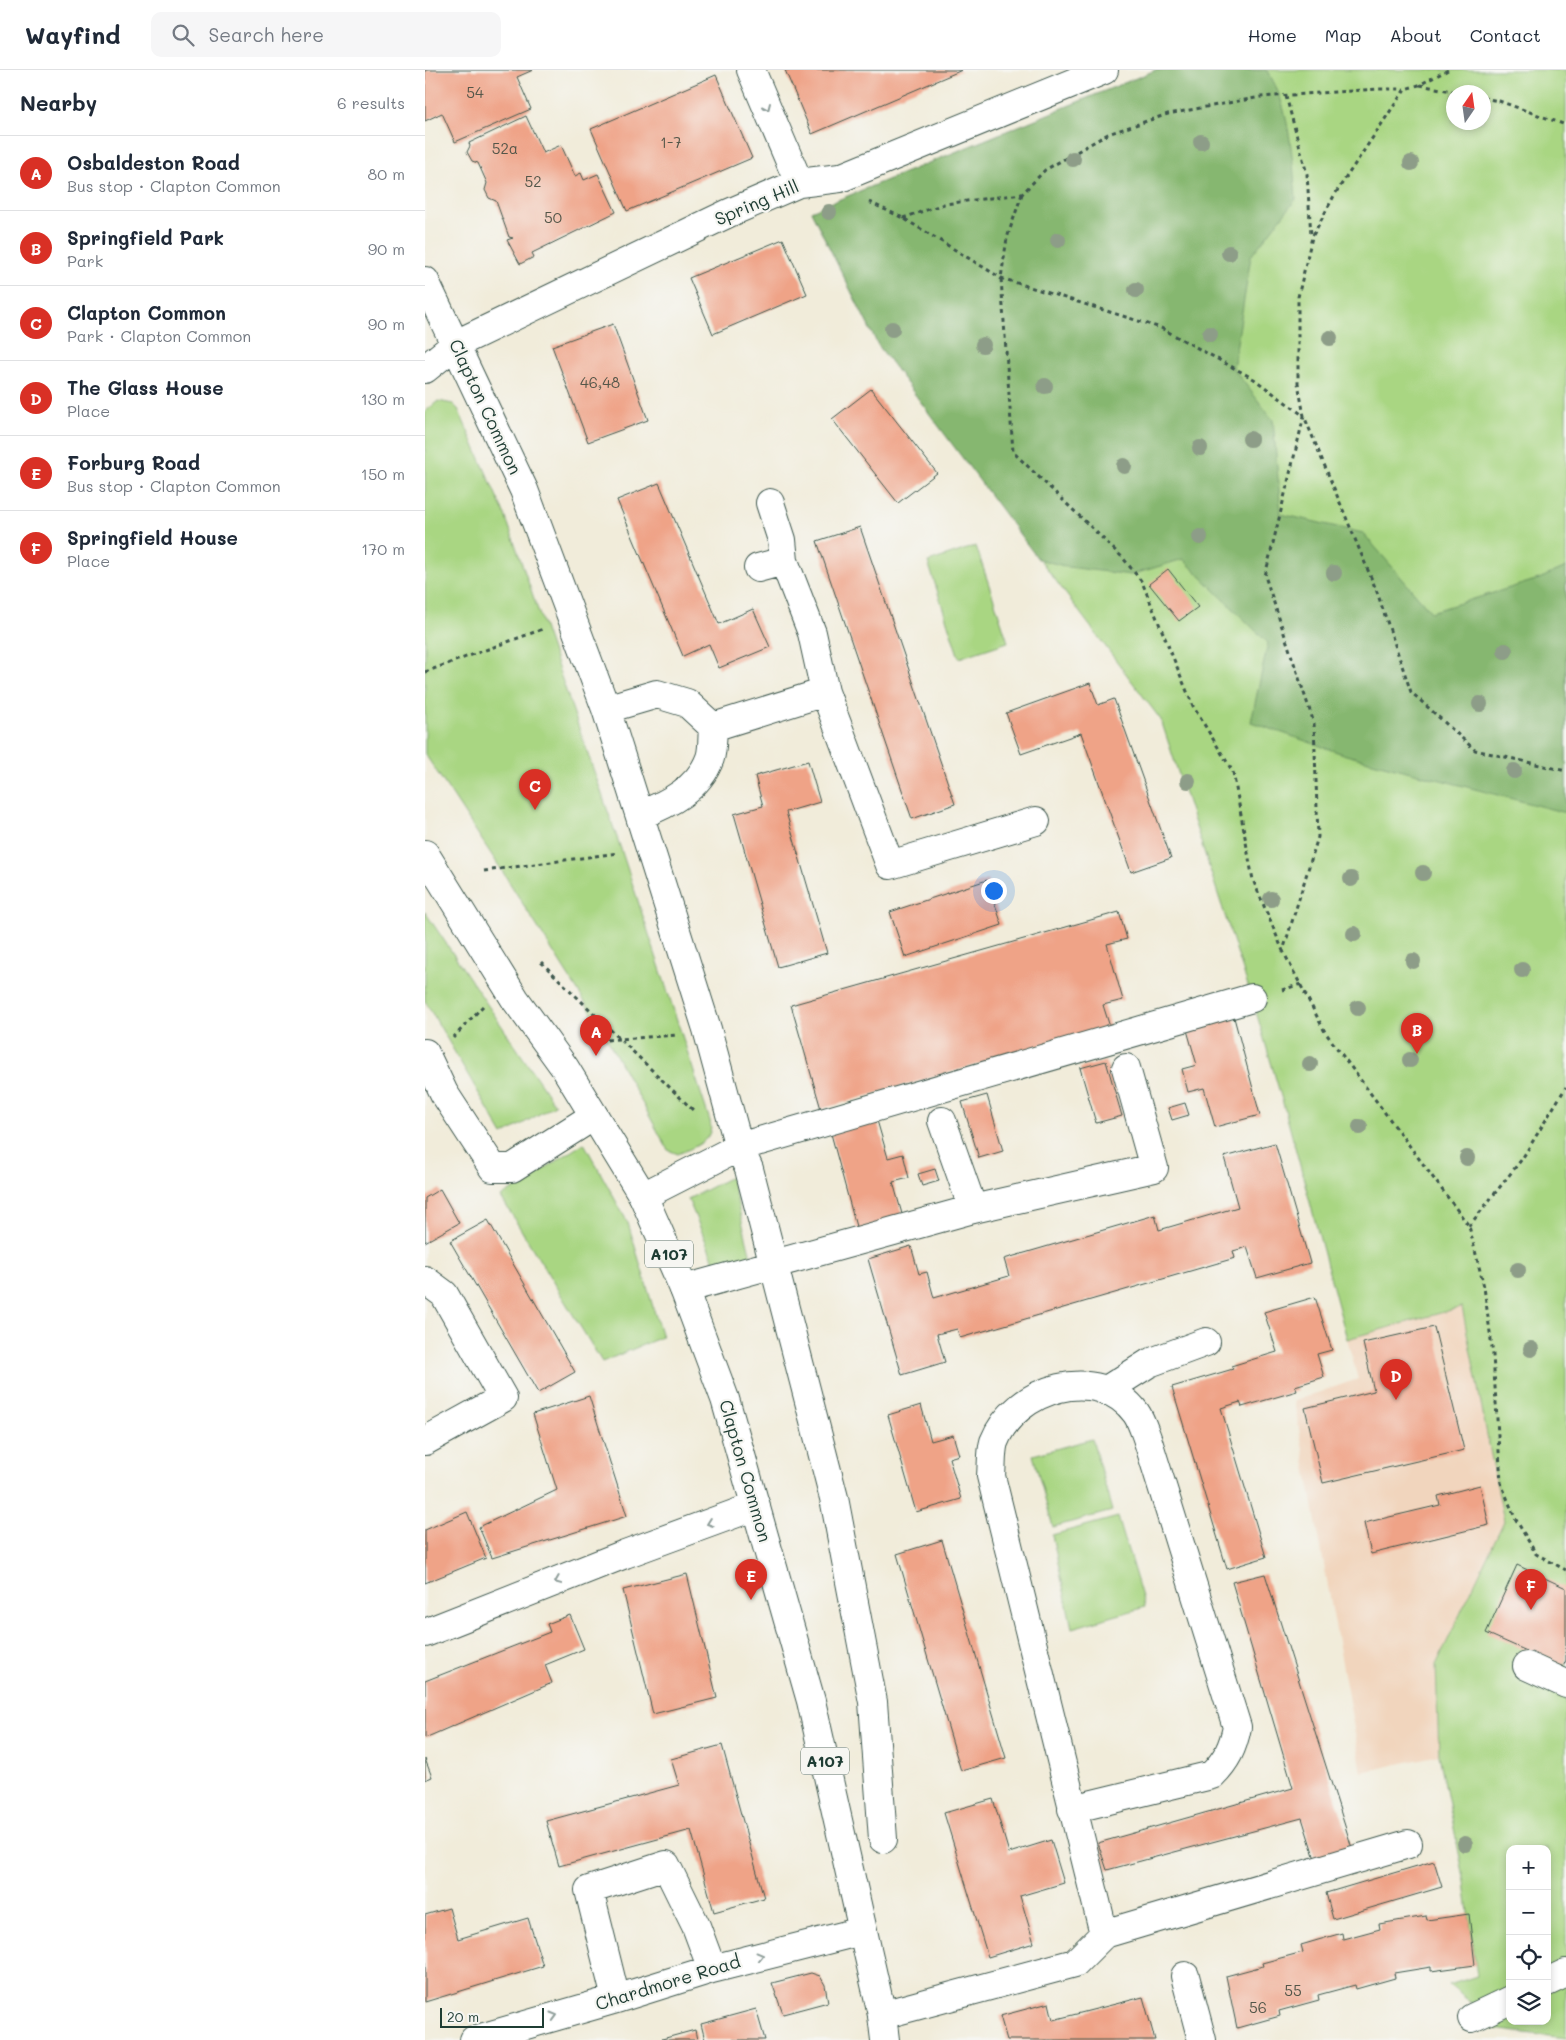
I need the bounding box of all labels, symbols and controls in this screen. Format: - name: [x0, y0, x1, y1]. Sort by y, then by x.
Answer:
- search box: [151, 12, 501, 57]
- text: Wayfind: [25, 19, 121, 50]
- icon: search: [169, 21, 197, 49]
- text: Search here: [209, 22, 324, 47]
- text: Home: [1248, 23, 1297, 47]
- text: Map: [1325, 23, 1361, 47]
- text: About: [1389, 23, 1442, 47]
- text: Contact: [1470, 23, 1541, 47]
- house number: 54: [466, 82, 484, 102]
- north arrow: [1446, 85, 1491, 130]
- text: Nearby: [20, 89, 97, 116]
- text: 6 results: [337, 92, 405, 113]
- one-way arrow: [760, 102, 771, 111]
- house number: 1-7: [660, 132, 682, 152]
- house number: 52a: [492, 138, 518, 158]
- text: Osbaldeston Road: [67, 150, 240, 175]
- text: A: [30, 163, 42, 184]
- text: 80 m: [368, 163, 405, 184]
- house number: 52: [524, 171, 542, 191]
- street label: Spring Hill: [711, 174, 802, 231]
- text: Bus stop · Clapton Common: [67, 175, 281, 196]
- house number: 50: [544, 207, 562, 227]
- text: Springfield Park: [67, 225, 224, 250]
- text: B: [31, 238, 41, 259]
- text: 90 m: [368, 238, 405, 259]
- text: Park: [67, 250, 103, 271]
- text: Clapton Common: [67, 300, 226, 325]
- text: C: [30, 313, 42, 334]
- text: 90 m: [368, 313, 405, 334]
- text: Park · Clapton Common: [67, 325, 251, 346]
- street label: Clapton Common: [444, 335, 528, 478]
- house number: 46,48: [580, 372, 620, 392]
- text: The Glass House: [67, 375, 223, 400]
- text: D: [30, 388, 42, 409]
- text: 130 m: [361, 388, 405, 409]
- text: Place: [67, 400, 110, 421]
- text: Forburg Road: [67, 450, 200, 475]
- text: E: [31, 463, 41, 484]
- text: 150 m: [361, 463, 405, 484]
- text: Bus stop · Clapton Common: [67, 475, 281, 496]
- text: Springfield House: [67, 525, 238, 550]
- text: F: [31, 538, 41, 559]
- text: 170 m: [361, 538, 405, 559]
- text: Place: [67, 550, 110, 571]
- pin: C: [519, 769, 551, 810]
- your location: [981, 878, 1007, 904]
- pin: B: [1401, 1013, 1433, 1054]
- pin: A: [580, 1015, 612, 1056]
- road number: A107: [645, 1240, 693, 1268]
- pin: D: [1380, 1359, 1412, 1400]
- street label: Clapton Common: [714, 1397, 778, 1545]
- one-way arrow: [707, 1517, 715, 1527]
- pin: E: [735, 1559, 767, 1600]
- pin: F: [1515, 1569, 1547, 1610]
- one-way arrow: [555, 1575, 563, 1585]
- road number: A107: [801, 1748, 849, 1774]
- map controls: [1506, 1845, 1551, 2025]
- button: +: [1506, 1845, 1551, 1890]
- button: −: [1506, 1890, 1551, 1935]
- button: locate: [1506, 1935, 1551, 1980]
- street label: Chardmore Road: [592, 1949, 743, 2016]
- one-way arrow: [756, 1951, 764, 1961]
- house number: 55: [1284, 1980, 1302, 2000]
- button: layers: [1506, 1980, 1551, 2025]
- house number: 56: [1249, 1997, 1267, 2017]
- scale bar: [440, 2005, 544, 2028]
- text: 20 m: [447, 2007, 479, 2026]
- one-way arrow: [550, 2012, 558, 2022]

